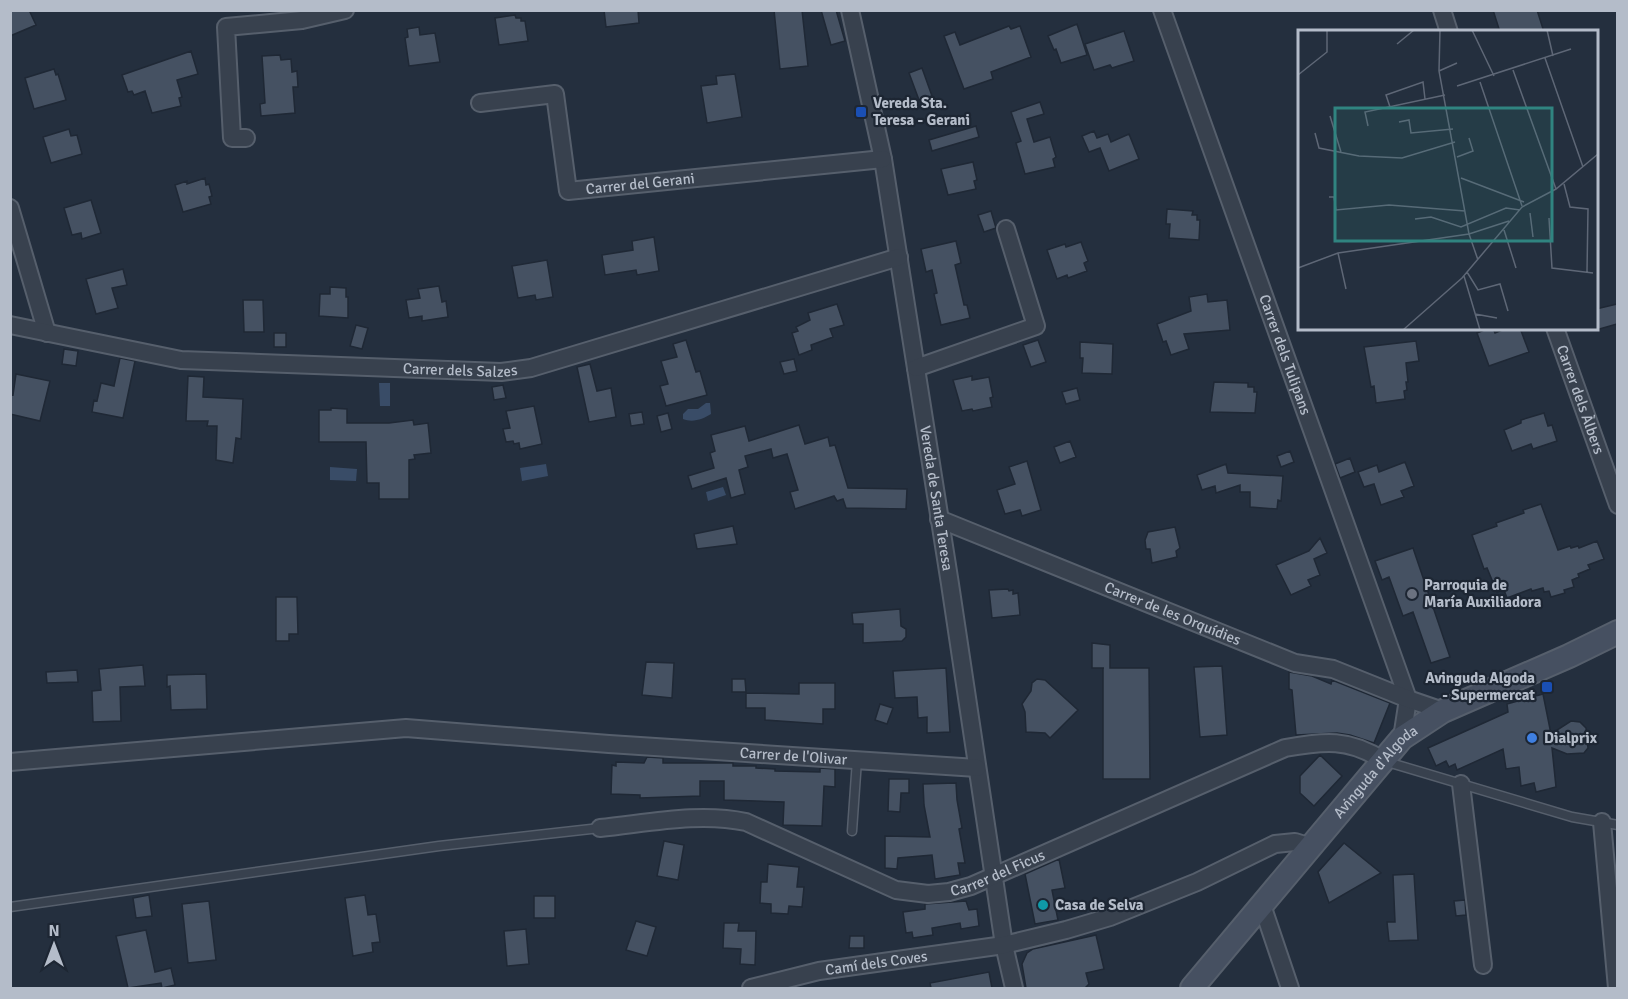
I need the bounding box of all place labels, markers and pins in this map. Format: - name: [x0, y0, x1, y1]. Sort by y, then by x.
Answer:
- place label: Vereda Sta. Teresa - Gerani: [873, 94, 970, 129]
- marker: Vereda Sta. Teresa - Gerani: [854, 105, 868, 119]
- place label: Parroquia de María Auxiliadora: [1424, 576, 1542, 611]
- marker: Parroquia de María Auxiliadora: [1405, 587, 1419, 601]
- place label: Avinguda Algoda - Supermercat: [1425, 669, 1535, 704]
- marker: Avinguda Algoda - Supermercat: [1540, 680, 1554, 694]
- place label: Dialprix: [1544, 729, 1598, 747]
- marker: Dialprix: [1525, 731, 1539, 745]
- place label: Casa de Selva: [1055, 896, 1144, 914]
- marker: Casa de Selva: [1036, 898, 1050, 912]

